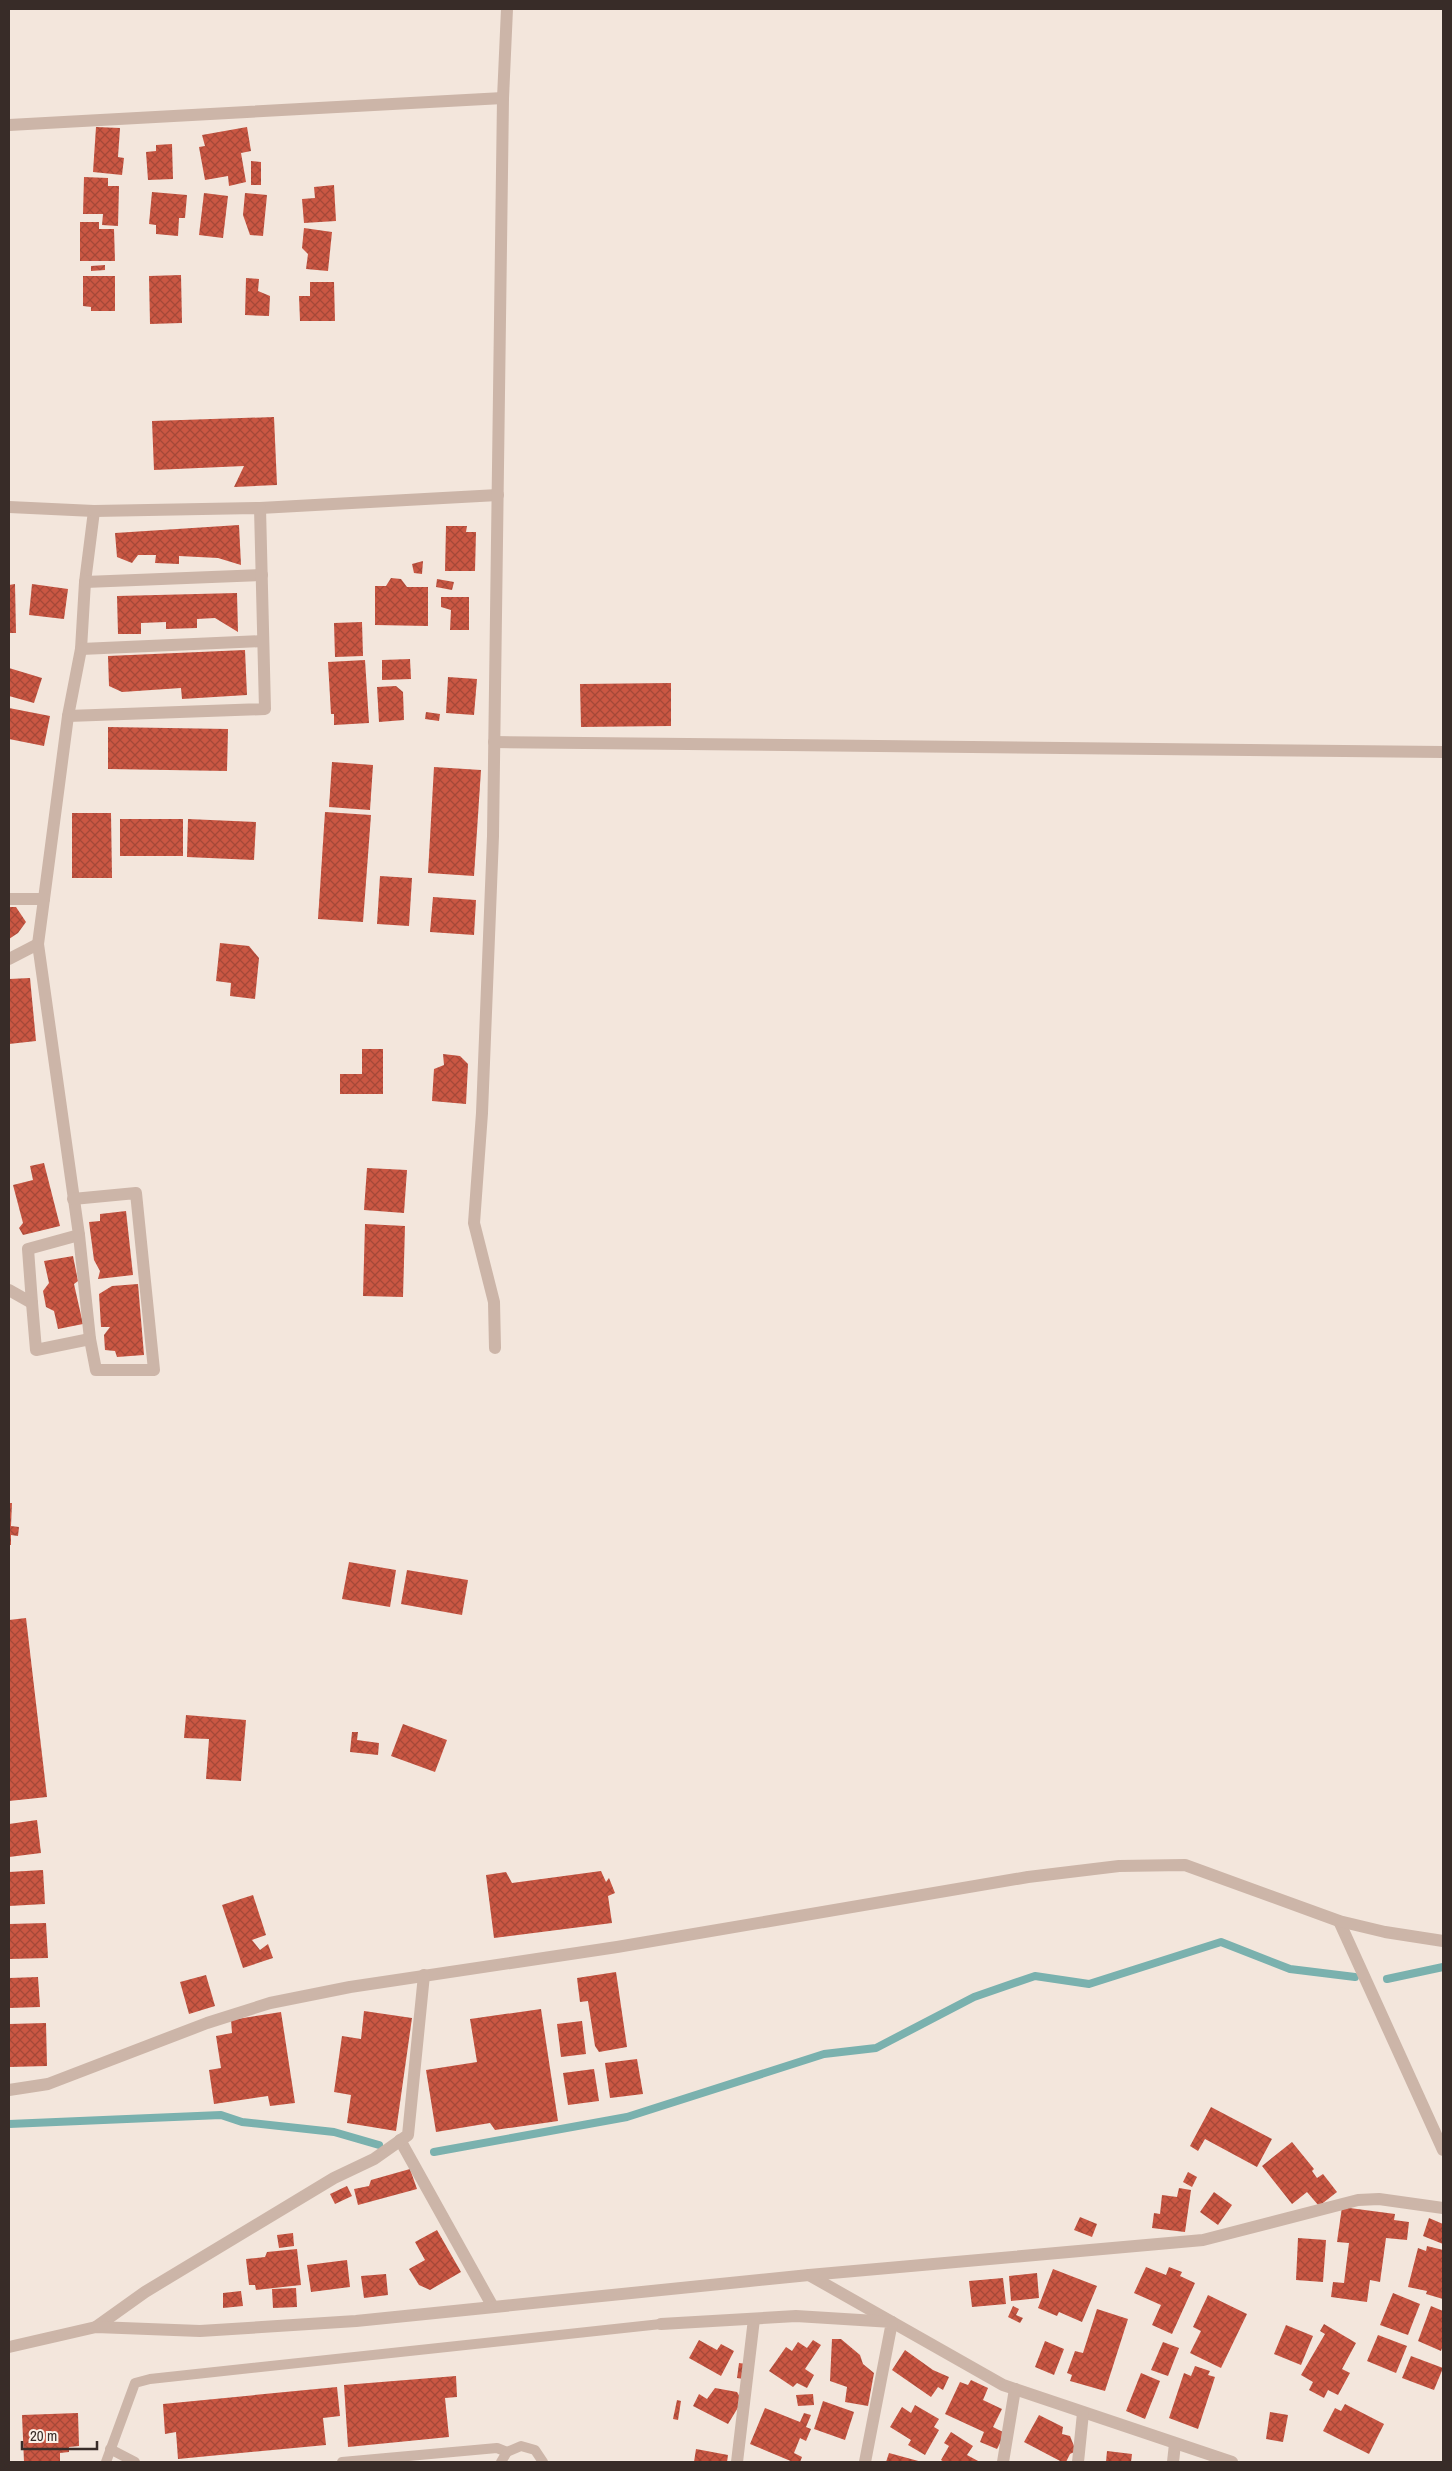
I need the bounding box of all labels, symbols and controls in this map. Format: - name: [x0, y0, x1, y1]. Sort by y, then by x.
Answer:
- scale bar: [22, 2418, 98, 2450]
- text: 20 m: [30, 2425, 57, 2446]

